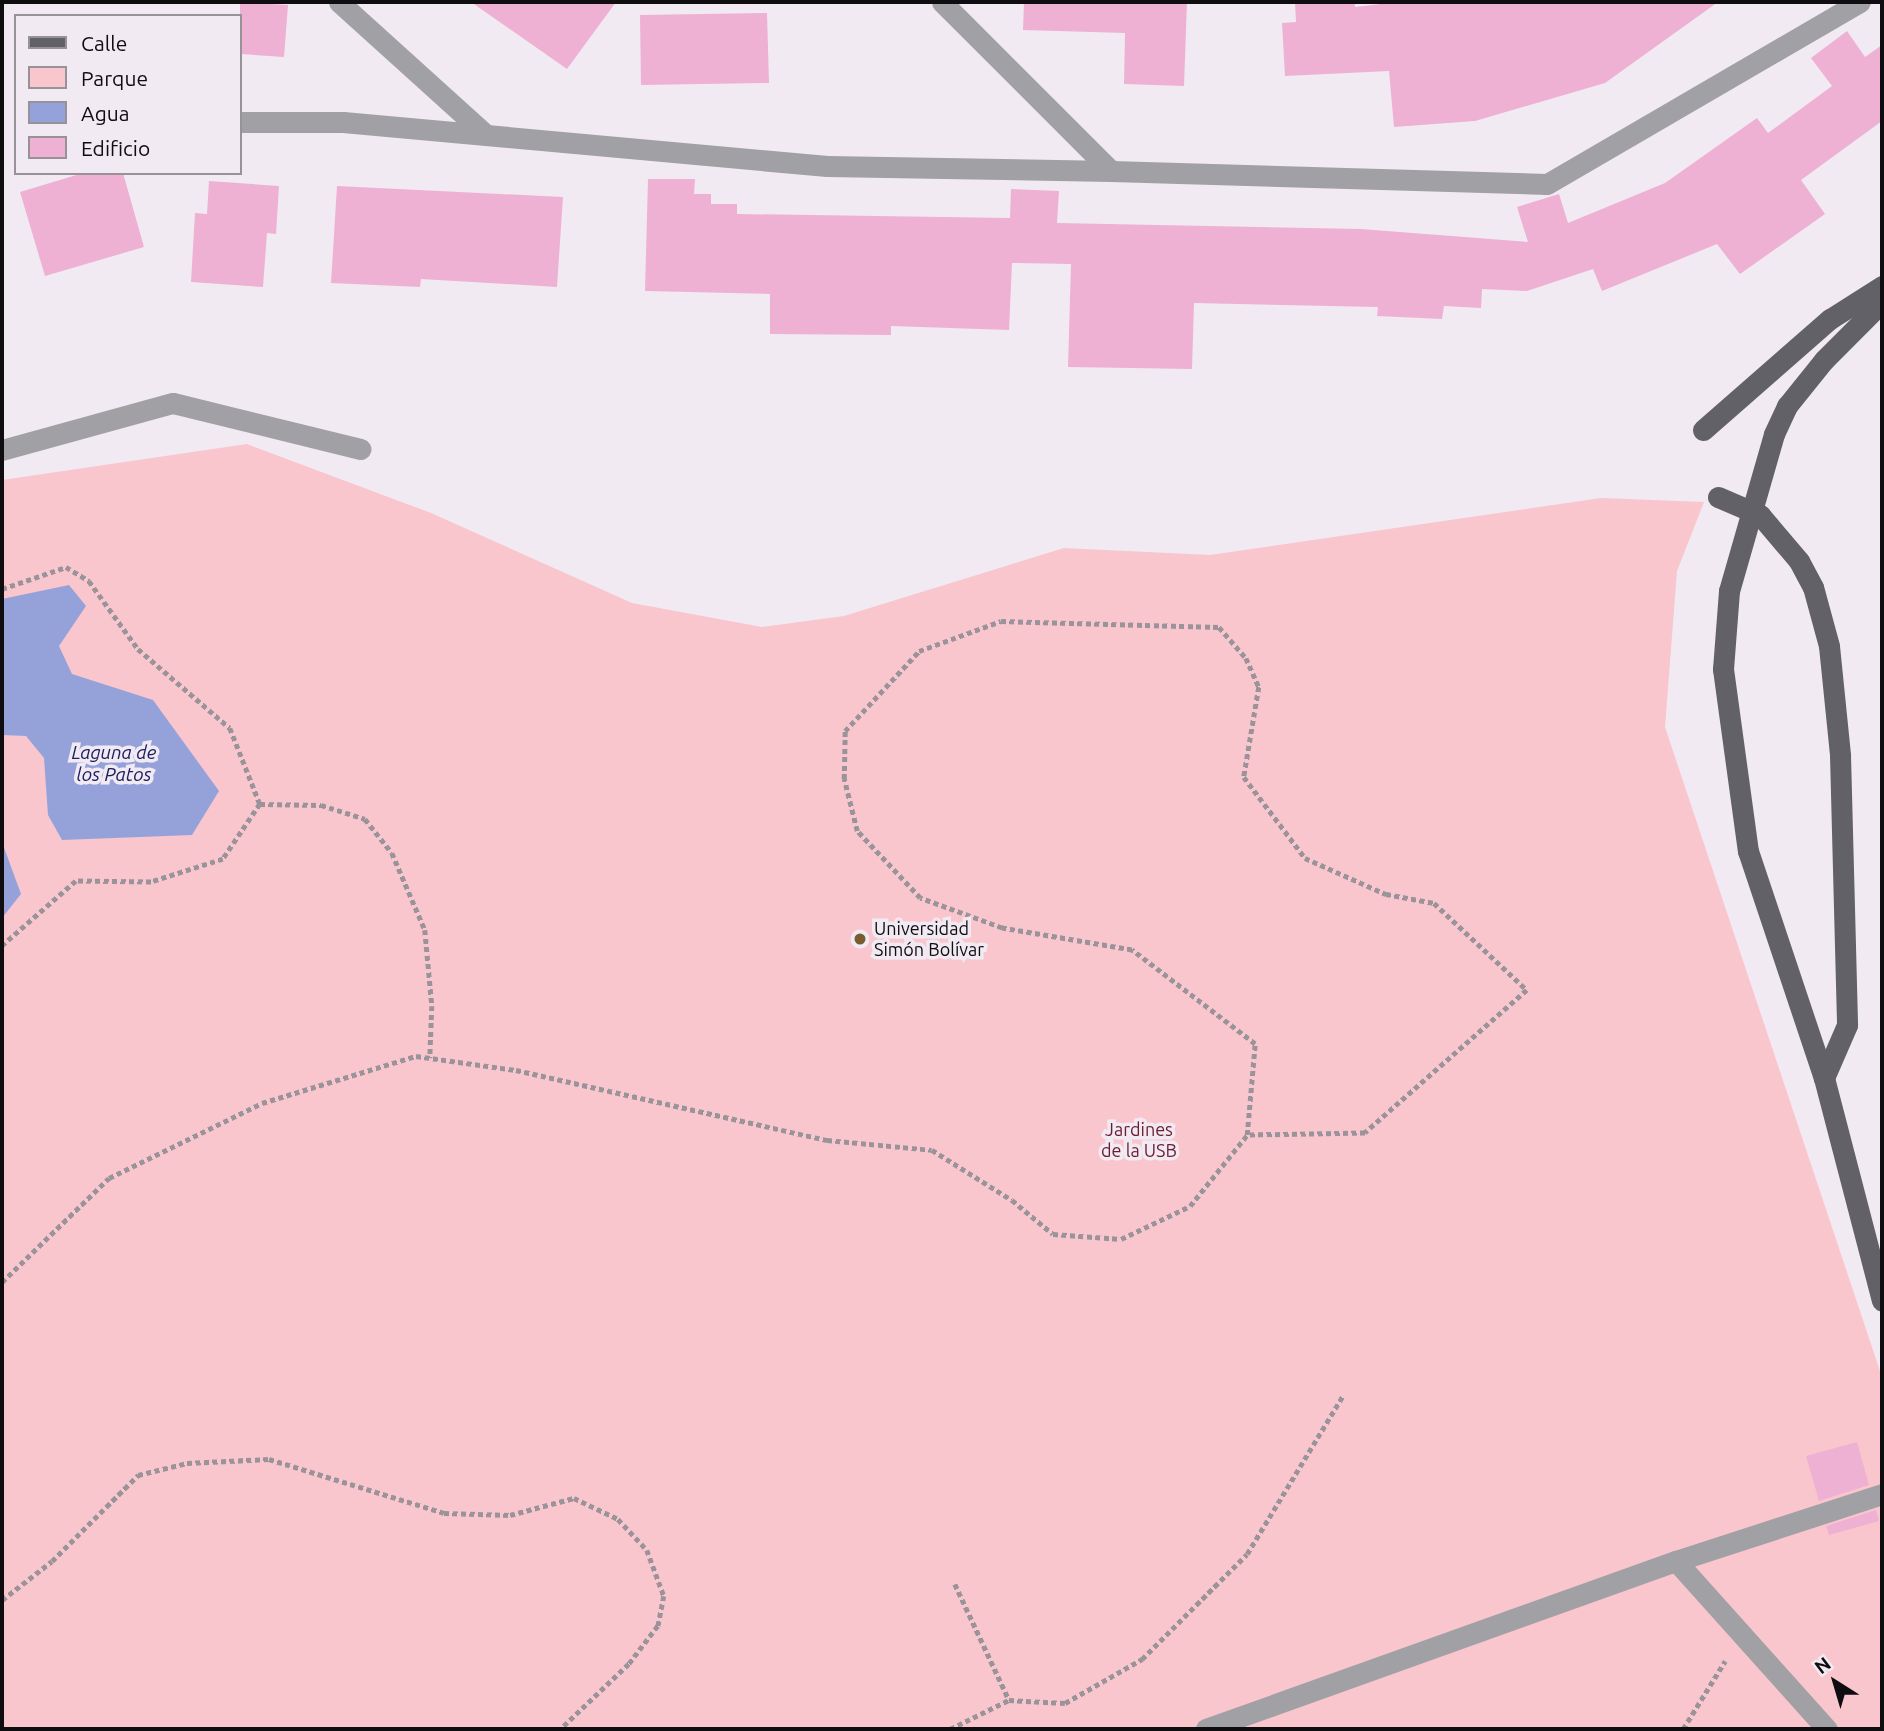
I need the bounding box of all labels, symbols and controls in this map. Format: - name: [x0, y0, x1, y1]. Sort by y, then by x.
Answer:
- legend: [14, 14, 242, 175]
- text: Calle: [81, 31, 127, 55]
- text: Parque: [81, 66, 148, 90]
- text: Agua: [81, 101, 130, 125]
- text: Edificio: [81, 136, 150, 160]
- water label: Laguna de los Patos: [72, 742, 156, 786]
- place label: Universidad Simón Bolívar: [874, 918, 984, 960]
- marker: Universidad Simón Bolívar: [852, 931, 868, 947]
- park label: Jardines de la USB: [1101, 1119, 1177, 1162]
- north arrow: [1800, 1647, 1870, 1717]
- text: N: [1810, 1652, 1835, 1678]

